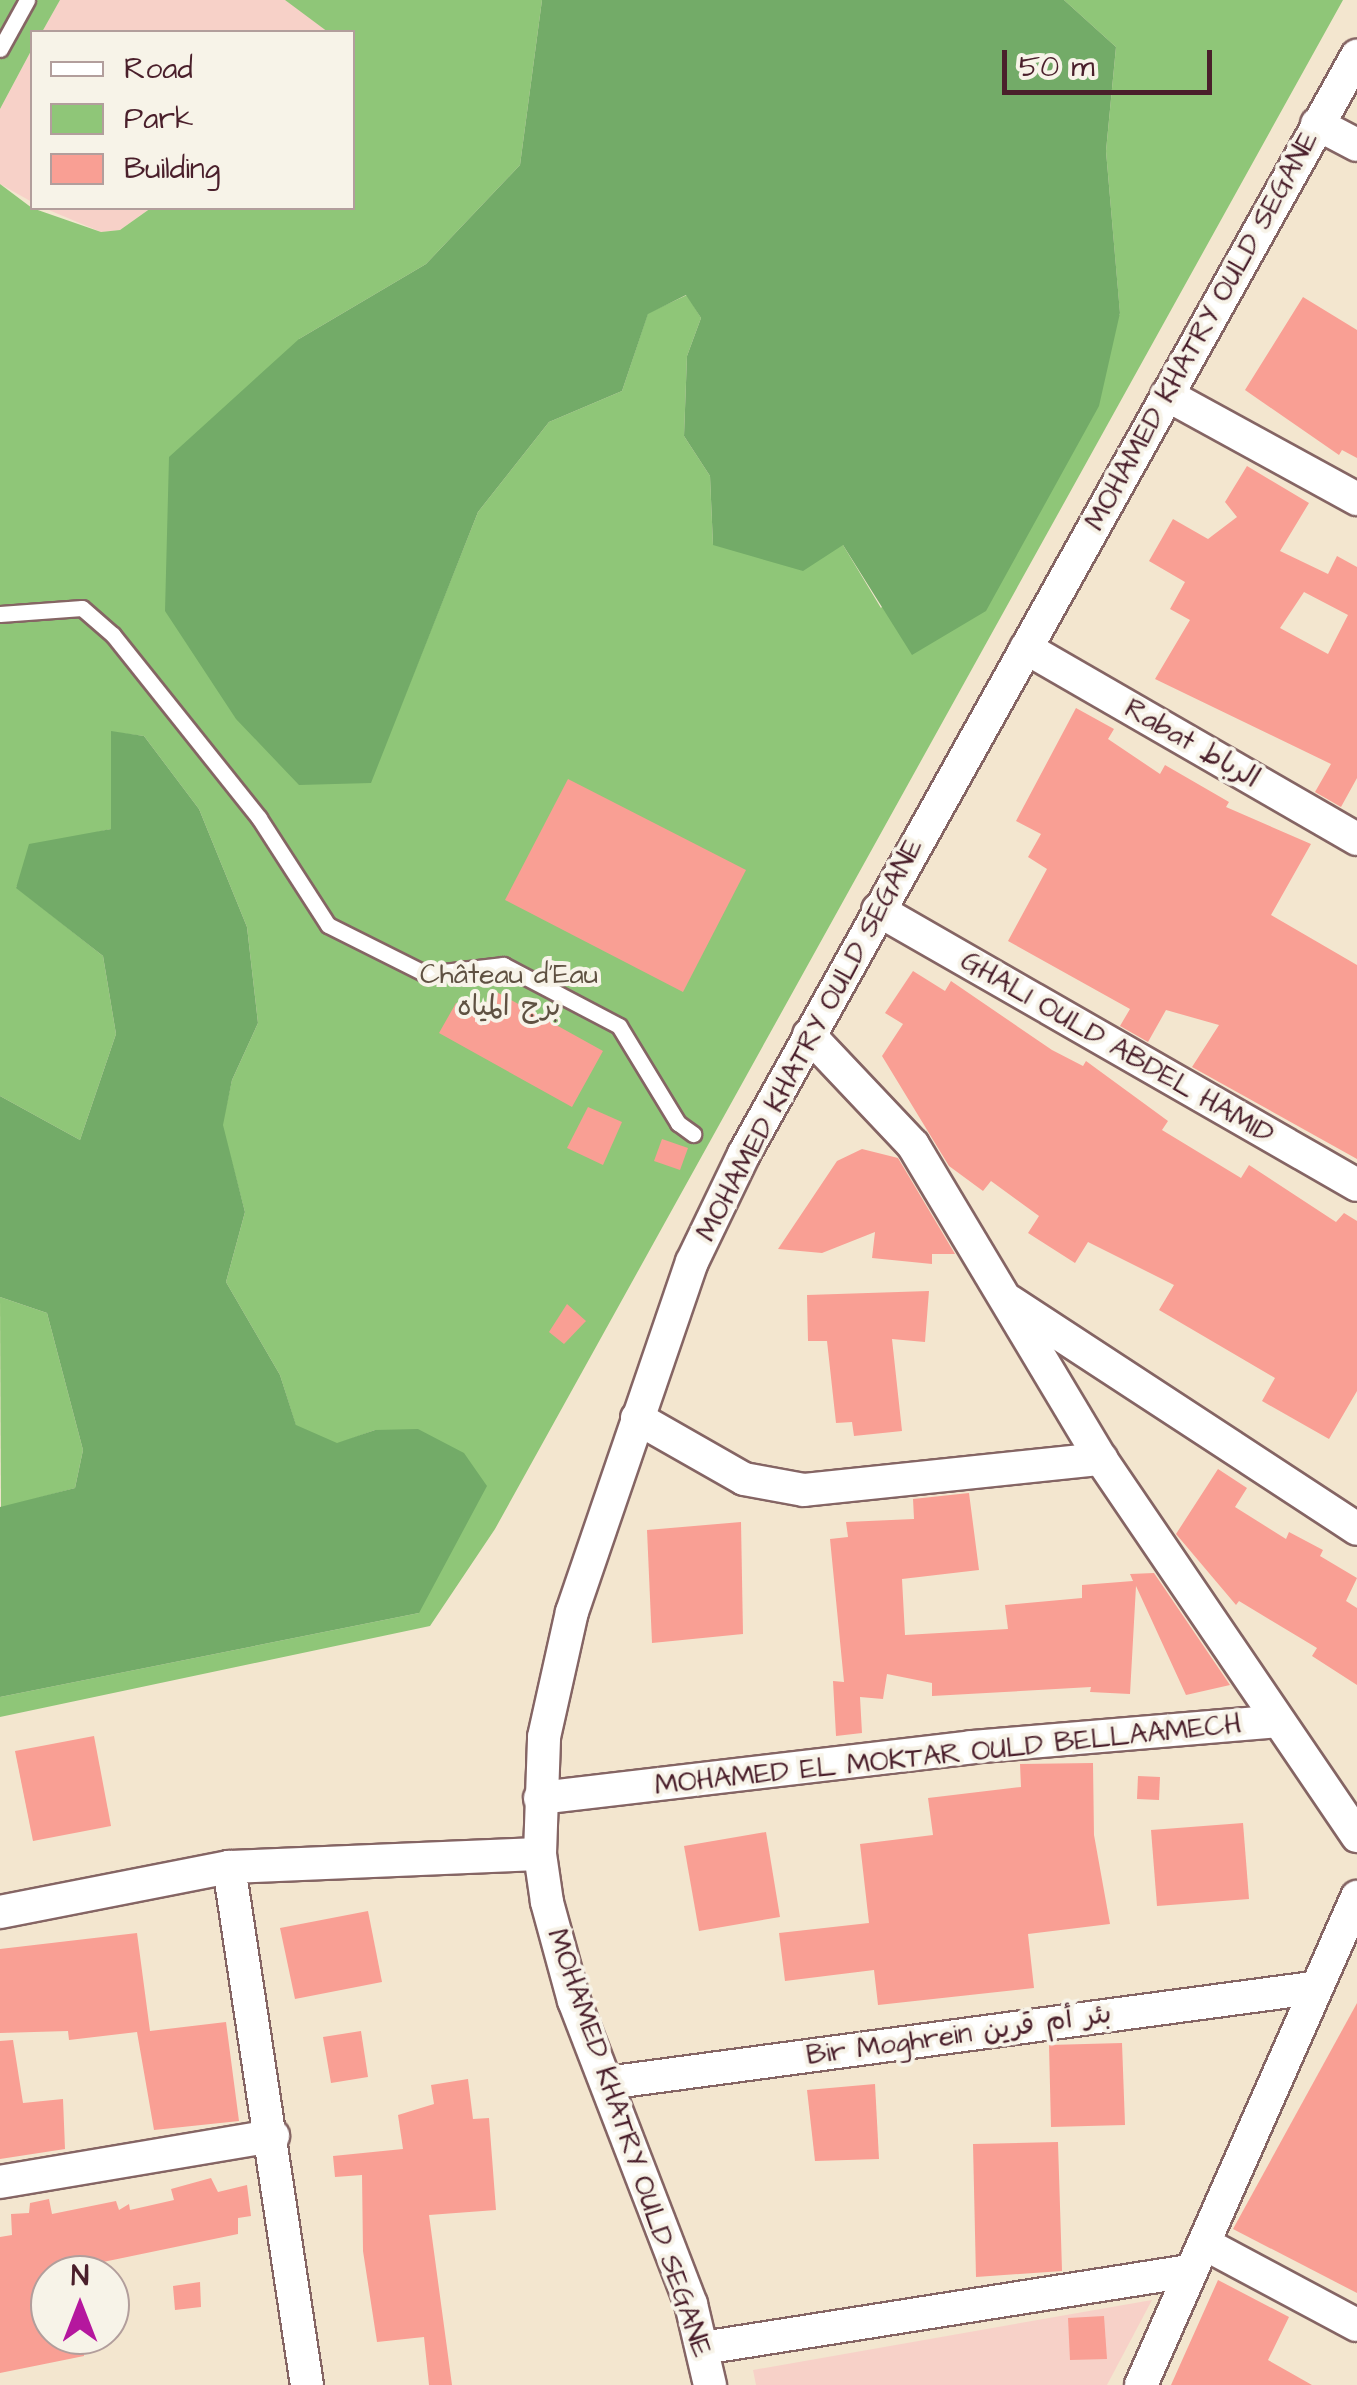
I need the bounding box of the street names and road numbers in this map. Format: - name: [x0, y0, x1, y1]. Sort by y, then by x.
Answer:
- street label: MOHAMED KHATRY OULD SEGANE: [1078, 126, 1326, 536]
- street label: Rabat الرباط: [1119, 692, 1265, 796]
- street label: MOHAMED KHATRY OULD SEGANE: [689, 833, 931, 1247]
- street label: GHALI OULD ABDEL HAMID: [954, 944, 1280, 1152]
- street label: MOHAMED EL MOKTAR OULD BELLAAMECH: [653, 1707, 1243, 1803]
- street label: MOHAMED KHATRY OULD SEGANE: [540, 1925, 718, 2361]
- street label: Bir Moghrein بئر أم قرين: [804, 1997, 1114, 2073]

